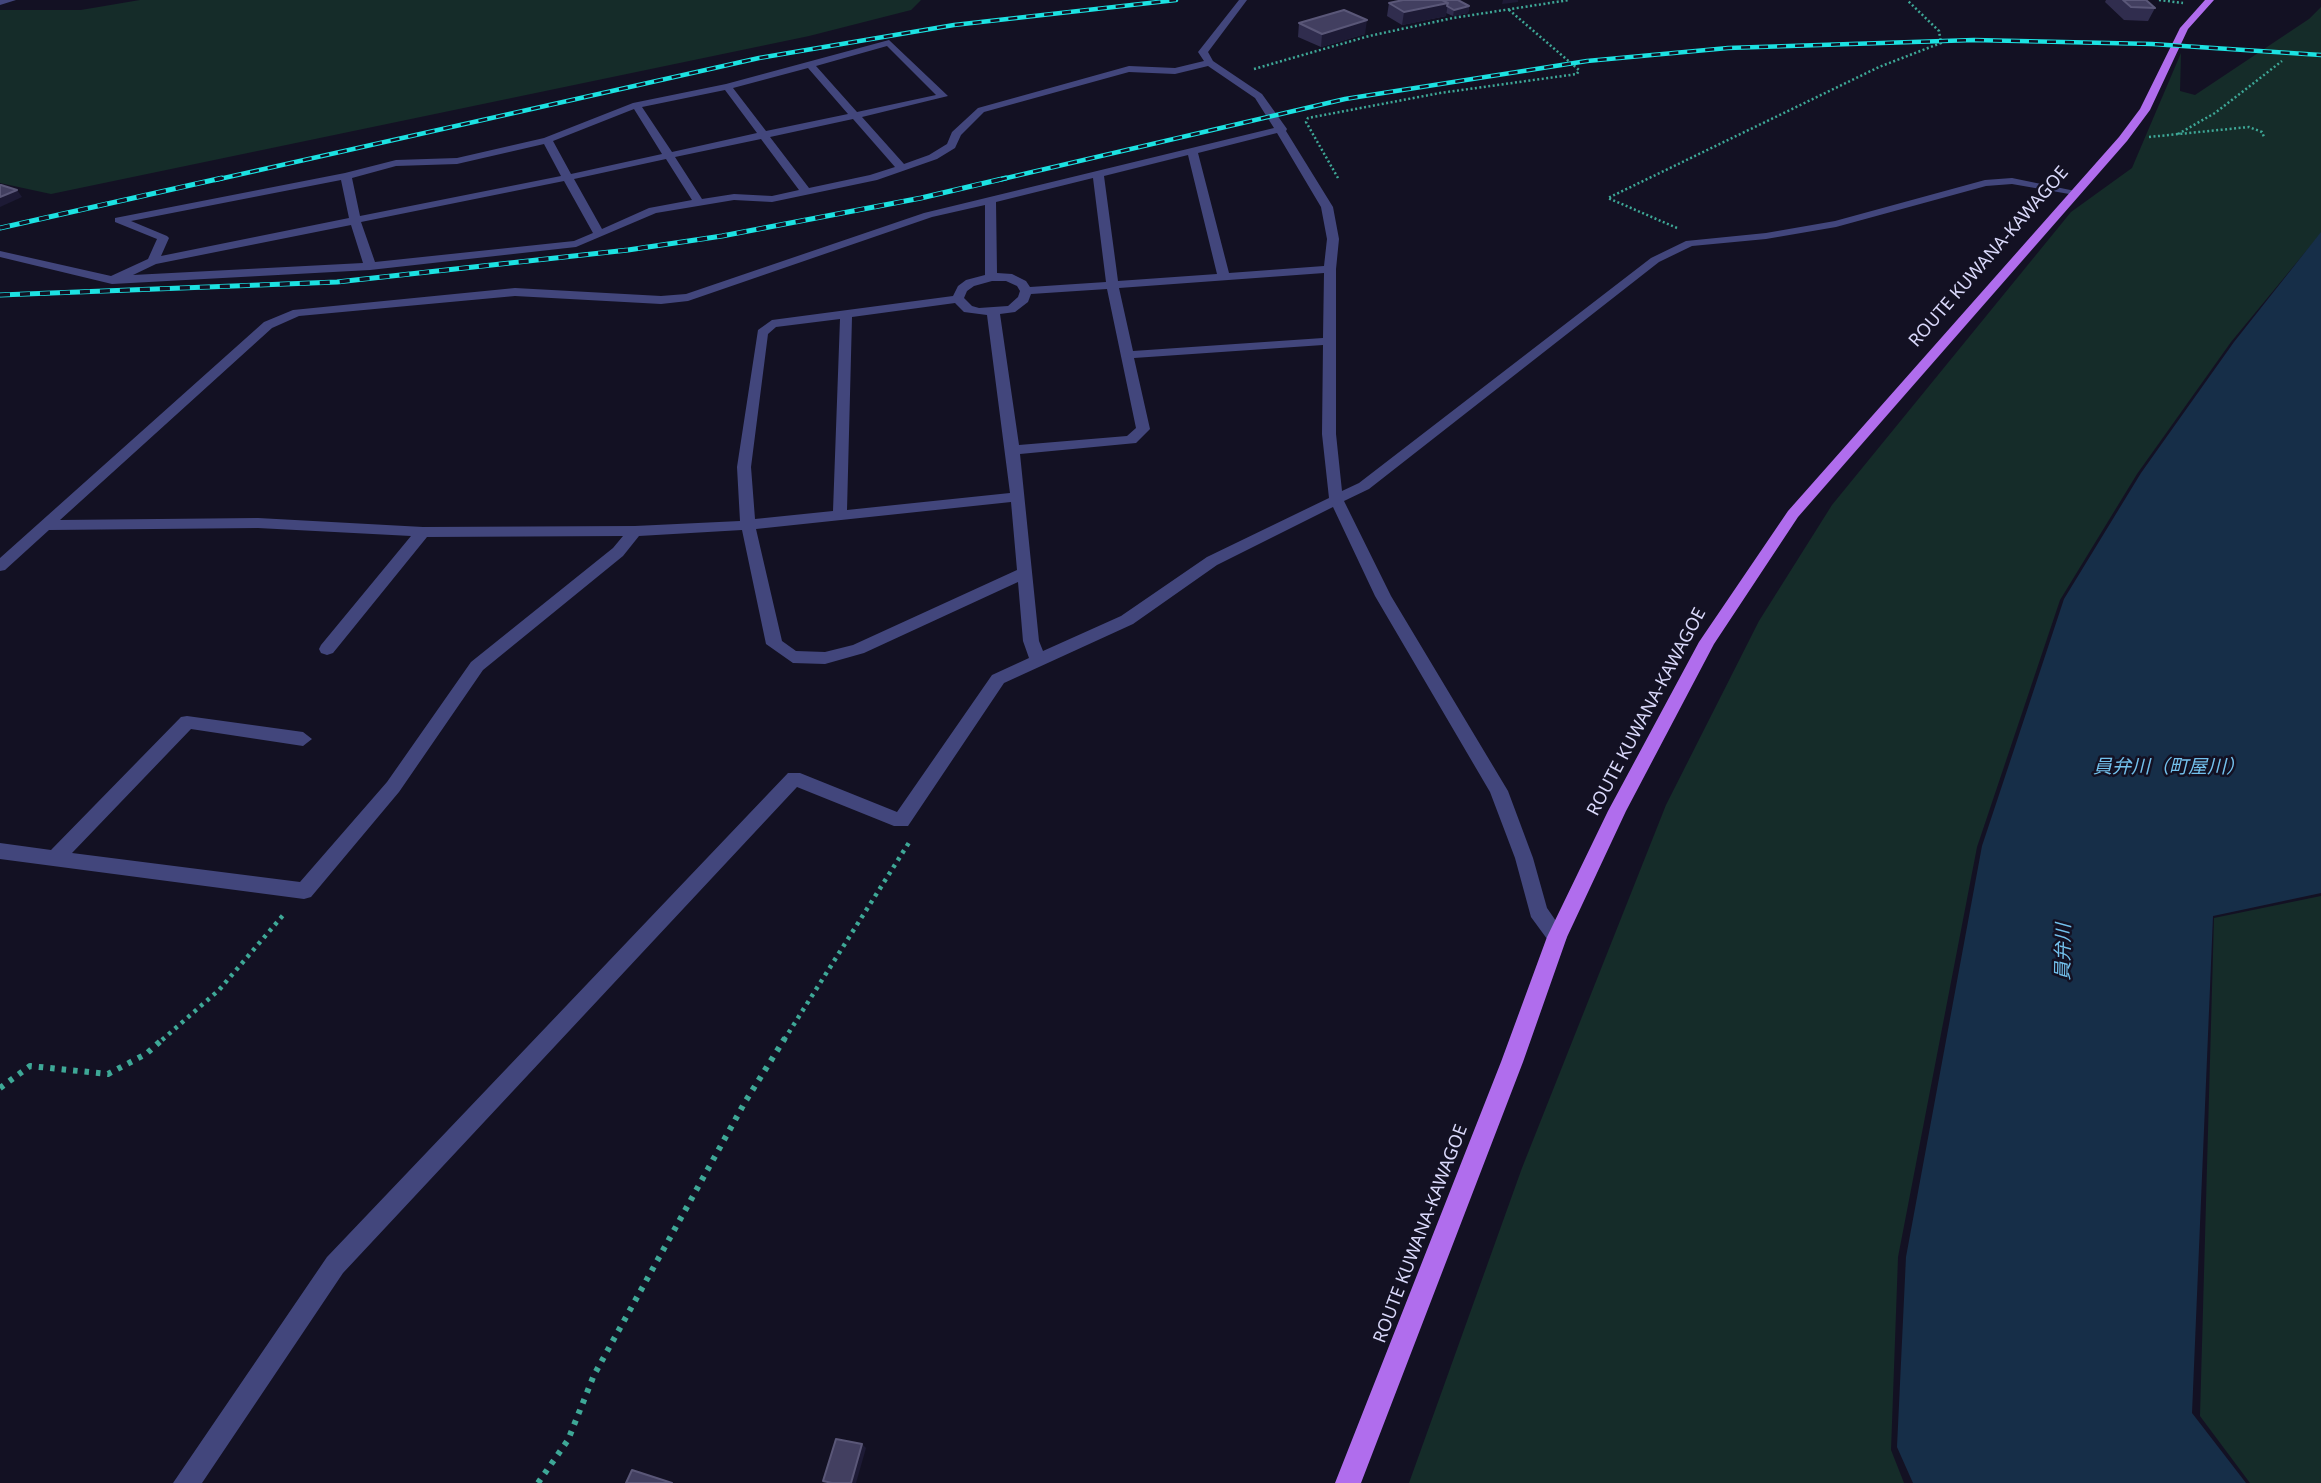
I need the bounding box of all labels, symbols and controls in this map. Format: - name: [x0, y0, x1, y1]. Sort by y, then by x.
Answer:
- street label: ROUTE KUWANA-KAWAGOE: [1905, 162, 2073, 352]
- street label: ROUTE KUWANA-KAWAGOE: [1583, 604, 1711, 820]
- water label: 員弁川（町屋川）: [2093, 757, 2245, 779]
- water label: 員弁川: [2052, 923, 2076, 981]
- street label: ROUTE KUWANA-KAWAGOE: [1369, 1122, 1473, 1346]

